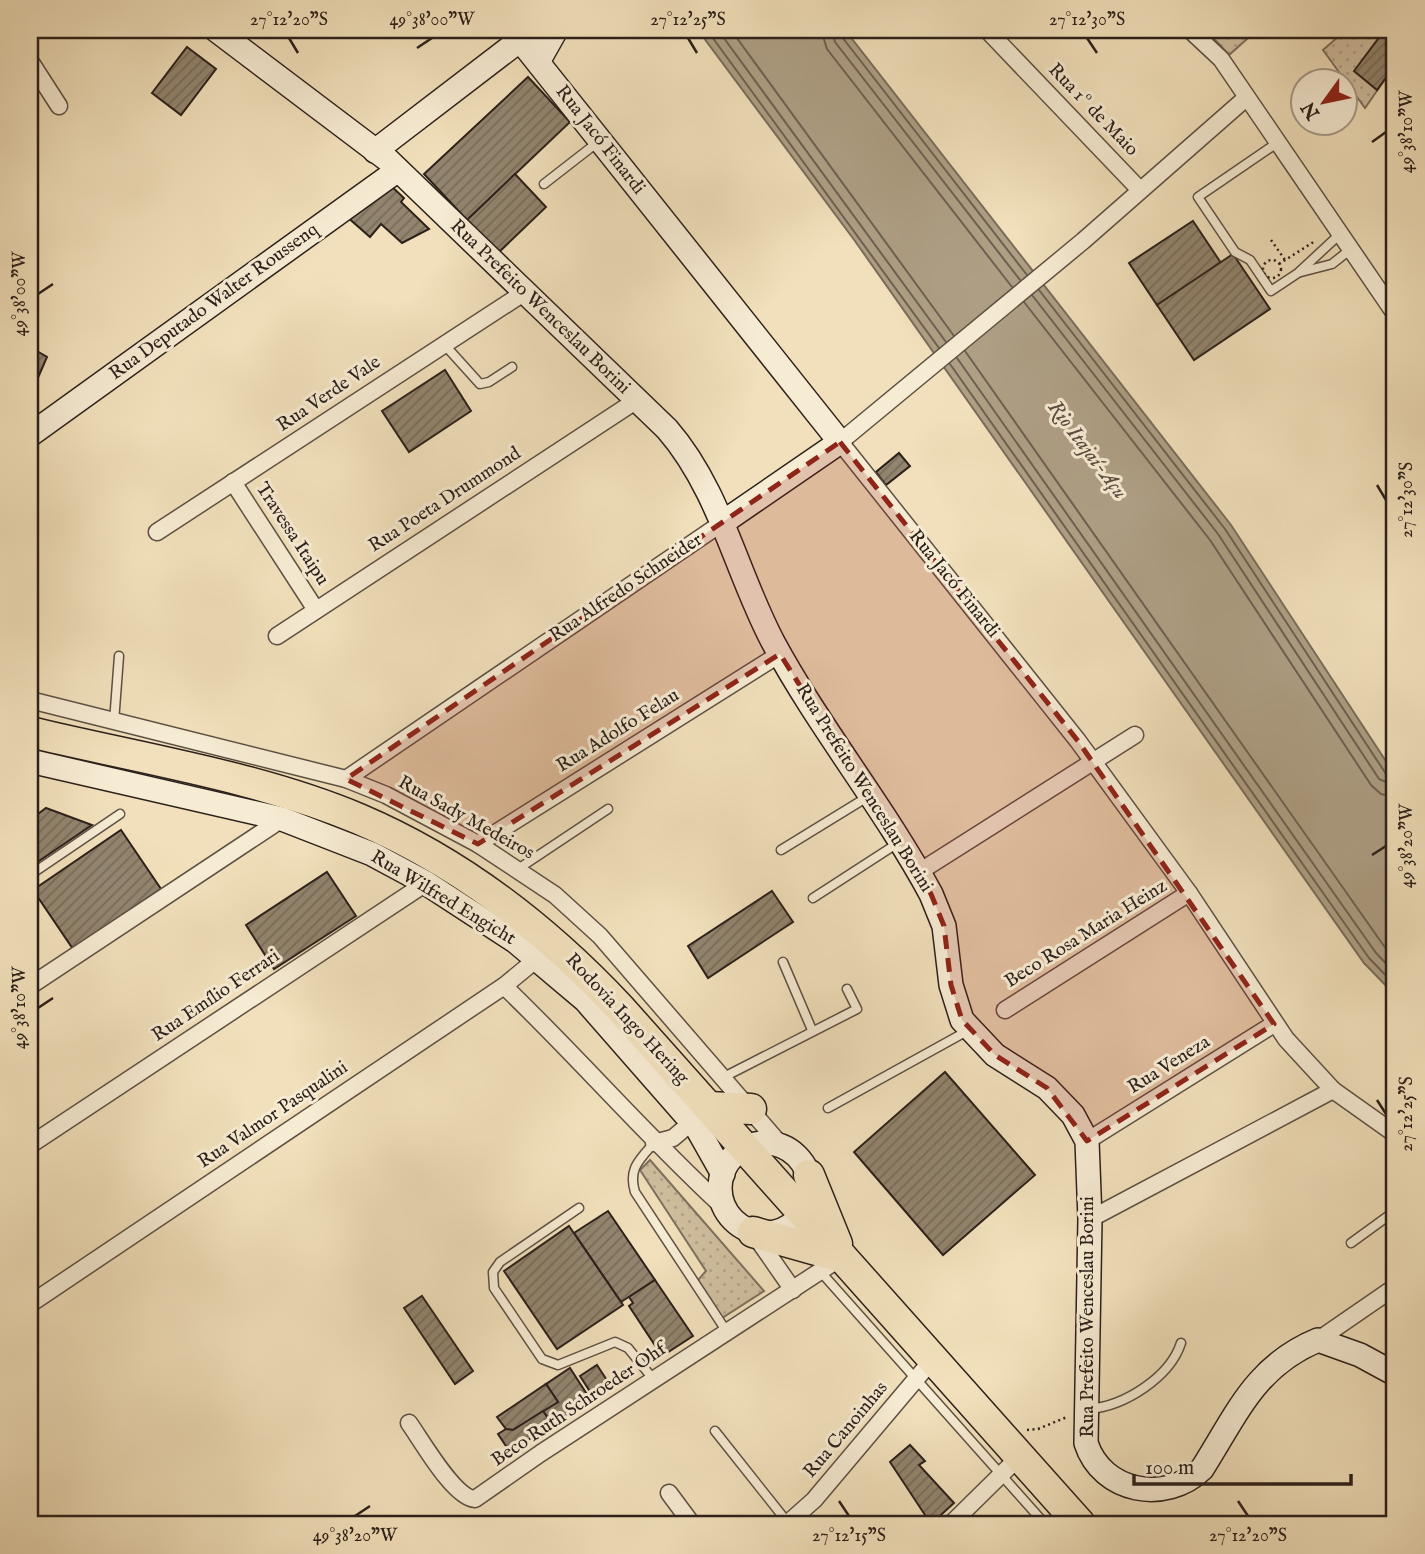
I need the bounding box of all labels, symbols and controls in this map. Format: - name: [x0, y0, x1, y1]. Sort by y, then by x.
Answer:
- text: 27°12'20"S: [250, 9, 328, 32]
- text: 49°38'00"W: [390, 9, 475, 32]
- text: 27°12'25"S: [650, 9, 726, 32]
- text: 27°12'30"S: [1049, 9, 1125, 32]
- street label: Rua 1º de Maio: [1043, 58, 1143, 162]
- north arrow: [1288, 66, 1358, 136]
- street label: Rua Jacó Finardi: [550, 81, 650, 199]
- text: 49°38'10"W: [1396, 90, 1419, 173]
- text: N: [1297, 96, 1327, 124]
- street label: Rua Prefeito Wenceslau Borini: [445, 214, 635, 400]
- street label: Rua Deputado Walter Roussenq: [105, 218, 324, 386]
- text: 49°38'00"W: [9, 251, 32, 336]
- street label: Rua Verde Vale: [273, 350, 386, 437]
- water label: Rio Itajaí-Açu: [1041, 395, 1133, 505]
- street label: Rua Poeta Drummond: [364, 441, 526, 558]
- text: 27°12'30"S: [1396, 462, 1419, 538]
- street label: Travessa Itaipu: [250, 478, 334, 590]
- street label: Rua Jacó Finardi: [903, 525, 1005, 643]
- street label: Rua Alfredo Schneider: [545, 528, 707, 648]
- street label: Rua Prefeito Wenceslau Borini: [790, 679, 938, 897]
- street label: Rua Adolfo Felau: [552, 684, 684, 778]
- street label: Rua Sady Medeiros: [394, 771, 538, 865]
- text: 49°38'20"W: [1396, 803, 1419, 888]
- street label: Rua Wilfred Engicht: [366, 845, 520, 951]
- street label: Beco Rosa Maria Heinz: [1000, 874, 1172, 994]
- street label: Rua Emílio Ferrari: [148, 944, 284, 1048]
- street label: Rodovia Ingo Hering: [560, 948, 695, 1090]
- text: 49°38'10"W: [9, 966, 32, 1049]
- street label: Rua Veneza: [1123, 1030, 1215, 1100]
- street label: Rua Valmor Pasqualini: [193, 1056, 353, 1174]
- text: 27°12'25"S: [1396, 1076, 1419, 1152]
- street label: Rua Prefeito Wenceslau Borini: [1076, 1196, 1100, 1438]
- street label: Beco Ruth Schroeder Ohf: [487, 1336, 673, 1472]
- street label: Rua Canoinhas: [799, 1377, 893, 1483]
- scale bar: [1134, 1442, 1352, 1486]
- text: 100 m: [1145, 1455, 1194, 1482]
- text: 49°38'20"W: [313, 1525, 398, 1548]
- text: 27°12'15"S: [812, 1525, 886, 1548]
- text: 27°12'20"S: [1209, 1525, 1287, 1548]

